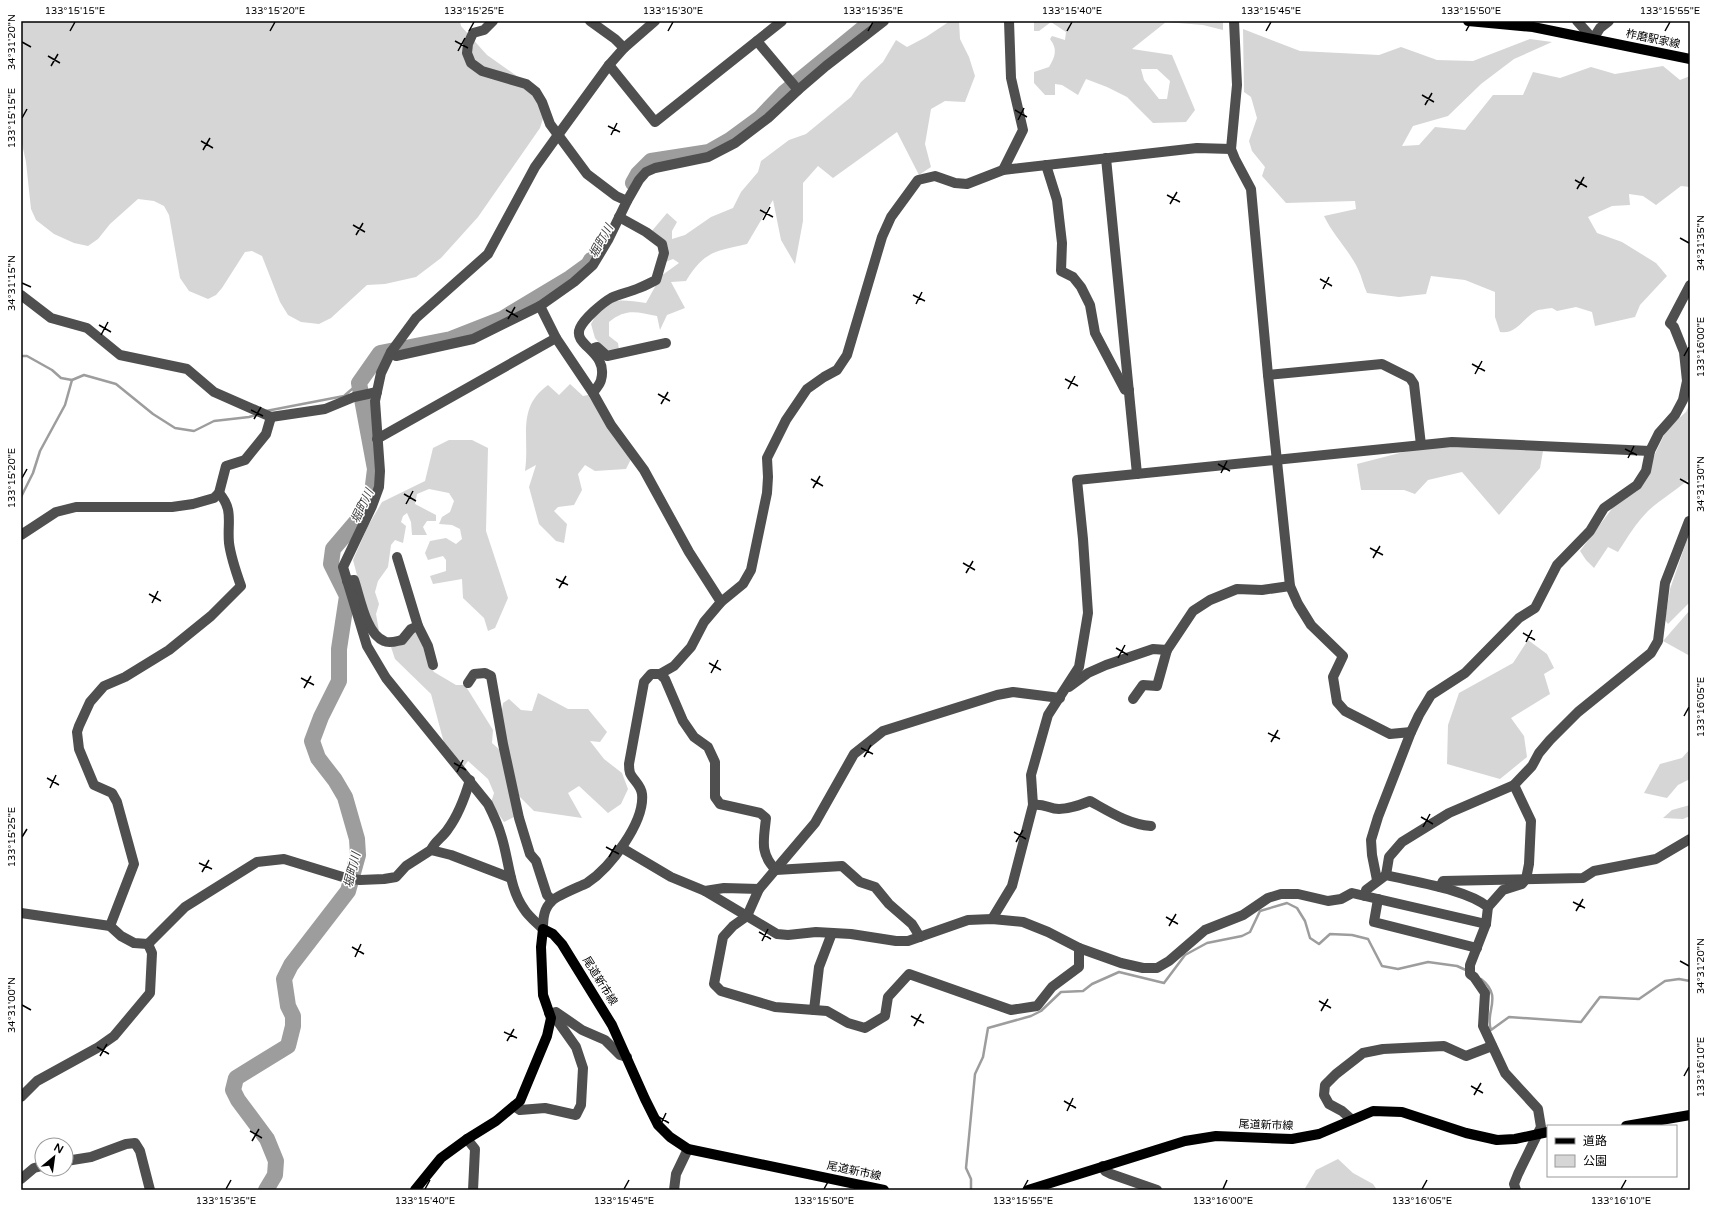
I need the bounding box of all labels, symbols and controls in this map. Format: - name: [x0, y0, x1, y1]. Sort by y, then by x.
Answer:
- text: 133°15'15"E: [45, 5, 105, 17]
- text: 133°15'20"E: [245, 5, 305, 17]
- text: 133°15'25"E: [444, 5, 504, 17]
- text: 133°15'30"E: [643, 5, 703, 17]
- text: 133°15'35"E: [843, 5, 903, 17]
- text: 133°15'40"E: [1042, 5, 1102, 17]
- text: 133°15'45"E: [1241, 5, 1301, 17]
- text: 133°15'50"E: [1441, 5, 1501, 17]
- text: 133°15'55"E: [1640, 5, 1700, 17]
- text: 34°31'20"N: [6, 14, 18, 70]
- street label: 柞磨駅家線: [1625, 27, 1681, 51]
- text: 133°15'15"E: [6, 88, 18, 148]
- text: 34°31'35"N: [1695, 215, 1707, 271]
- water label: 堀町川: [586, 220, 617, 260]
- text: 34°31'15"N: [6, 255, 18, 311]
- text: 133°16'00"E: [1695, 317, 1707, 377]
- text: 133°15'20"E: [6, 448, 18, 508]
- text: 34°31'30"N: [1695, 456, 1707, 512]
- water label: 堀町川: [348, 485, 377, 525]
- text: 133°16'05"E: [1695, 677, 1707, 737]
- text: 133°15'25"E: [6, 807, 18, 867]
- water label: 堀町川: [341, 849, 364, 889]
- text: 34°31'20"N: [1695, 938, 1707, 994]
- street label: 尾道新市線: [580, 954, 620, 1008]
- text: 34°31'00"N: [6, 977, 18, 1033]
- text: 133°16'10"E: [1695, 1037, 1707, 1097]
- street label: 尾道新市線: [1238, 1118, 1294, 1132]
- legend: [1547, 1125, 1677, 1177]
- text: 道路: [1583, 1134, 1607, 1148]
- north arrow: [34, 1137, 74, 1177]
- text: N: [52, 1141, 66, 1157]
- text: 公園: [1583, 1154, 1607, 1168]
- street label: 尾道新市線: [826, 1159, 882, 1183]
- text: 133°15'35"E: [196, 1195, 256, 1207]
- text: 133°15'40"E: [395, 1195, 455, 1207]
- text: 133°15'45"E: [594, 1195, 654, 1207]
- text: 133°15'50"E: [794, 1195, 854, 1207]
- text: 133°15'55"E: [993, 1195, 1053, 1207]
- text: 133°16'00"E: [1193, 1195, 1253, 1207]
- text: 133°16'05"E: [1392, 1195, 1452, 1207]
- text: 133°16'10"E: [1591, 1195, 1651, 1207]

